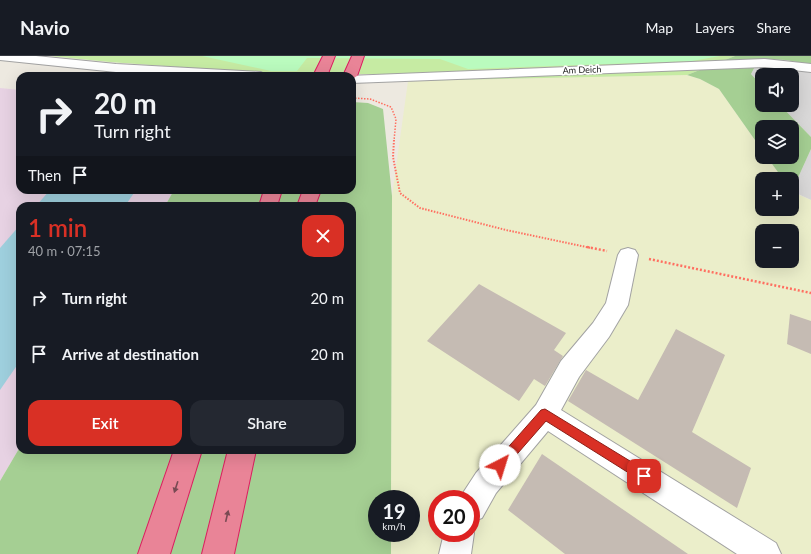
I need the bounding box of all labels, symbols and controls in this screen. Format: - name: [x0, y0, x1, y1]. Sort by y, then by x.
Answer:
- text: Navio: [20, 16, 70, 39]
- text: Map: [645, 19, 673, 36]
- text: Layers: [695, 19, 735, 36]
- text: Share: [757, 19, 791, 36]
- street label: Am Deich: [562, 63, 602, 76]
- map controls: [755, 68, 799, 268]
- button: sound: [755, 68, 799, 112]
- text: 20 m: [94, 86, 157, 120]
- icon: right: [28, 88, 80, 140]
- text: Turn right: [94, 120, 171, 142]
- button: layers: [755, 120, 799, 164]
- icon: arrive: [69, 164, 91, 186]
- text: Then: [28, 166, 61, 184]
- button: +: [755, 172, 799, 216]
- text: 1 min: [28, 213, 87, 242]
- button: close: [302, 215, 344, 257]
- button: −: [755, 224, 799, 268]
- text: 40 m · 07:15: [28, 243, 101, 259]
- icon: right: [28, 287, 50, 309]
- text: Turn right: [62, 289, 127, 307]
- text: 20 m: [310, 289, 344, 307]
- icon: arrive: [28, 343, 50, 365]
- text: Arrive at destination: [62, 345, 199, 363]
- text: 20 m: [310, 345, 344, 363]
- button: Exit: [28, 400, 182, 446]
- button: Share: [190, 400, 344, 446]
- position arrow: [479, 444, 521, 486]
- pin: [627, 459, 661, 493]
- icon: arrive: [633, 465, 655, 487]
- one-way arrow: [173, 481, 179, 493]
- speed limit sign: 20: [428, 490, 480, 542]
- text: 19: [382, 499, 406, 523]
- one-way arrow: [224, 510, 230, 522]
- text: km/h: [382, 520, 406, 532]

